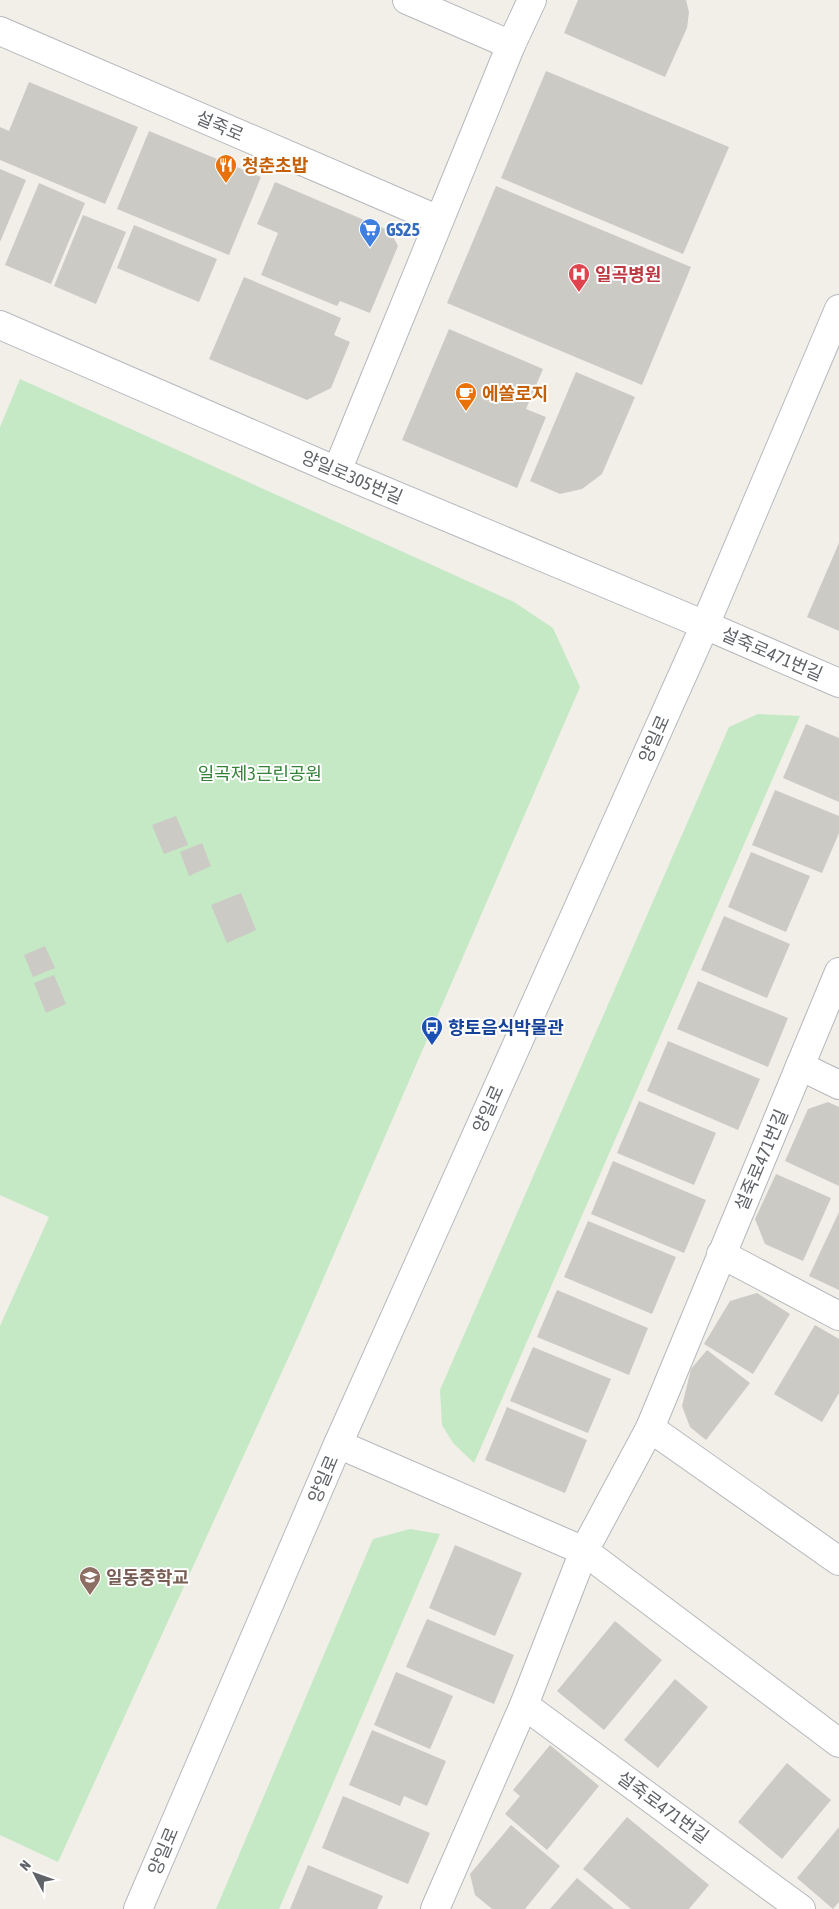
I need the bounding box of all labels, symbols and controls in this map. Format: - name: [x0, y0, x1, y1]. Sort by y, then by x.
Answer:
- street label: 설죽로: [193, 107, 247, 145]
- restaurant icon: 청춘초밥: [214, 153, 238, 184]
- place label: 청춘초밥: [242, 155, 309, 176]
- supermarket icon: GS25: [358, 217, 382, 248]
- place label: GS25: [386, 219, 420, 240]
- hospital icon: 일곡병원: [567, 262, 591, 293]
- place label: 일곡병원: [595, 264, 661, 285]
- cafe icon: 에쏠로지: [454, 381, 478, 412]
- place label: 에쏠로지: [482, 383, 548, 404]
- street label: 양일로305번길: [298, 446, 406, 508]
- street label: 설죽로471번길: [718, 623, 826, 685]
- street label: 양일로: [634, 712, 674, 766]
- park label: 일곡제3근린공원: [198, 763, 322, 784]
- bus stop icon: 향토음식박물관: [420, 1015, 444, 1046]
- place label: 향토음식박물관: [448, 1017, 564, 1038]
- street label: 양일로: [468, 1082, 508, 1136]
- street label: 설죽로471번길: [730, 1106, 792, 1214]
- street label: 양일로: [304, 1452, 342, 1506]
- school or university icon: 일동중학교: [78, 1565, 102, 1596]
- place label: 일동중학교: [106, 1567, 189, 1588]
- street label: 설죽로471번길: [613, 1767, 713, 1847]
- street label: 양일로: [144, 1824, 182, 1878]
- north arrow: [10, 1849, 60, 1899]
- text: N: [16, 1857, 34, 1874]

